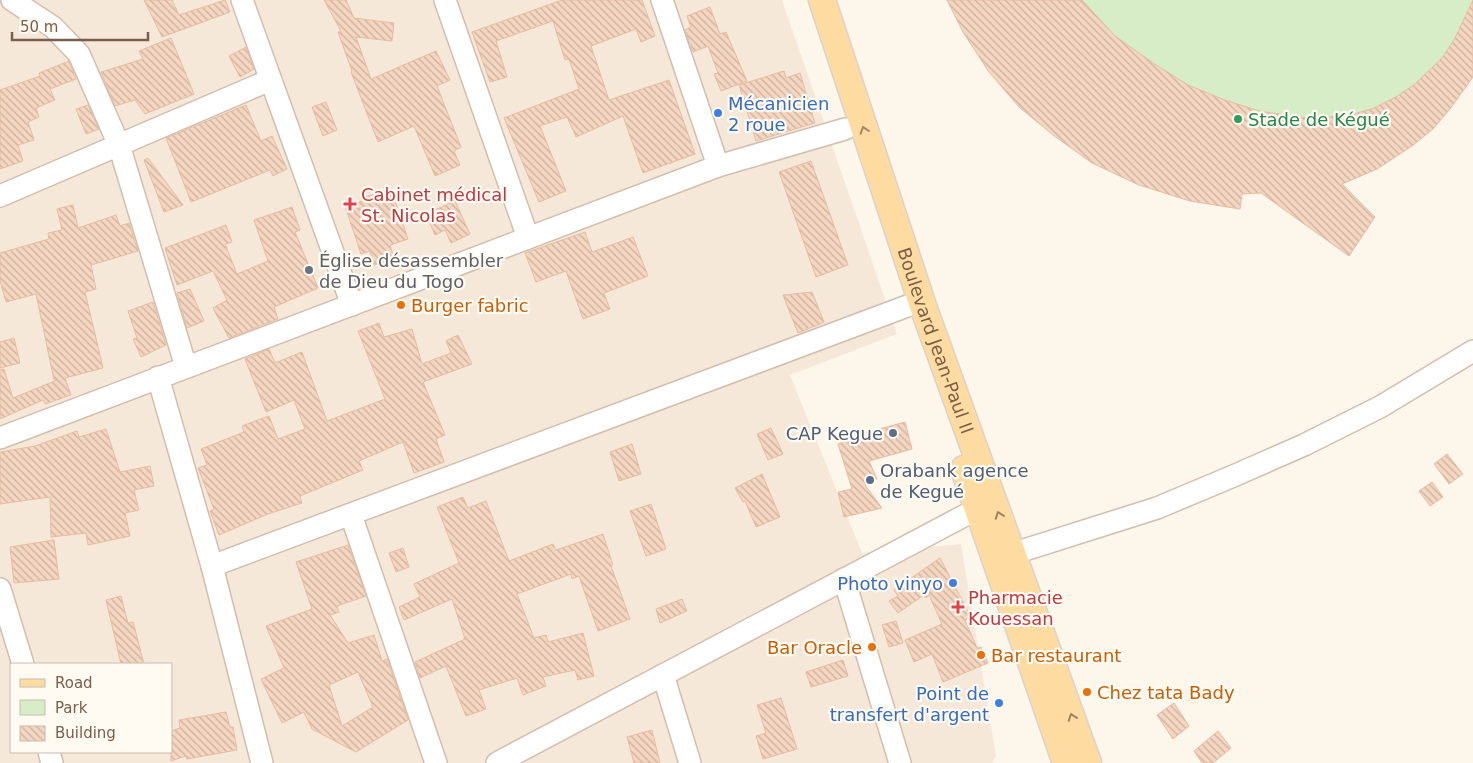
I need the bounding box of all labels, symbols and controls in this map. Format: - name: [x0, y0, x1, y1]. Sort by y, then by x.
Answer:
- scale bar: [12, 10, 149, 42]
- text: 50 m: [20, 18, 58, 36]
- place label: Mécanicien 2 roue: [728, 93, 829, 135]
- marker: Mécanicien 2 roue: [712, 107, 724, 119]
- place label: Stade de Kégué: [1248, 109, 1390, 130]
- marker: Stade de Kégué: [1232, 113, 1244, 125]
- one-way arrow: [860, 127, 870, 135]
- place label: Cabinet médical St. Nicolas: [361, 184, 507, 226]
- marker: Cabinet médical St. Nicolas: [343, 197, 357, 211]
- street label: Boulevard Jean-Paul II: [894, 245, 979, 436]
- place label: Église désassembler de Dieu du Togo: [319, 250, 504, 292]
- marker: Église désassembler de Dieu du Togo: [303, 264, 315, 276]
- place label: Burger fabric: [411, 295, 529, 316]
- marker: Burger fabric: [395, 299, 407, 311]
- place label: CAP Kegue: [786, 423, 883, 444]
- marker: CAP Kegue: [887, 427, 899, 439]
- place label: Orabank agence de Kegué: [880, 460, 1029, 502]
- marker: Orabank agence de Kegué: [864, 474, 876, 486]
- one-way arrow: [995, 511, 1005, 520]
- place label: Photo vinyo: [837, 573, 943, 594]
- marker: Photo vinyo: [947, 577, 959, 589]
- place label: Pharmacie Kouessan: [968, 587, 1063, 629]
- marker: Pharmacie Kouessan: [952, 601, 964, 613]
- place label: Bar Oracle: [767, 637, 862, 658]
- marker: Bar Oracle: [866, 641, 878, 653]
- place label: Bar restaurant: [991, 645, 1121, 666]
- marker: Bar restaurant: [975, 649, 987, 661]
- legend: [10, 663, 172, 753]
- text: Road: [55, 674, 93, 692]
- place label: Chez tata Bady: [1097, 682, 1235, 703]
- place label: Point de transfert d'argent: [830, 683, 989, 725]
- marker: Chez tata Bady: [1081, 686, 1093, 698]
- marker: Point de transfert d'argent: [993, 697, 1005, 709]
- text: Park: [55, 699, 88, 717]
- one-way arrow: [1068, 713, 1078, 722]
- text: Building: [55, 724, 116, 742]

